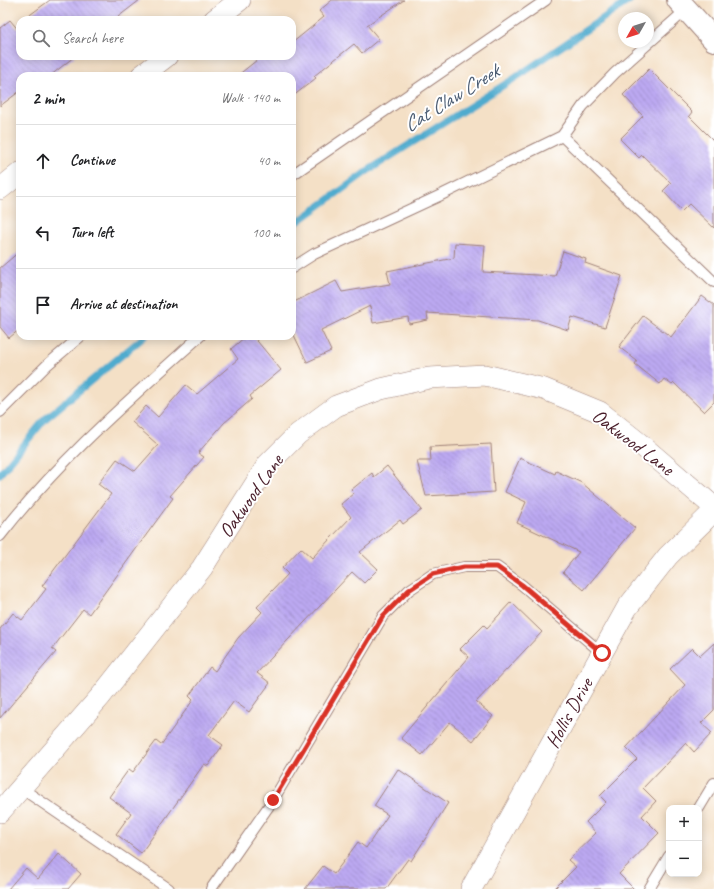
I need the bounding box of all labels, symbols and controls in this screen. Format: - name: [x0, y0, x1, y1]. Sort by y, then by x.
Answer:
- north arrow: [618, 12, 654, 48]
- search box: [16, 16, 296, 60]
- icon: search: [30, 27, 52, 49]
- text: Search here: [62, 29, 123, 48]
- water label: Cat Claw Creek: [398, 57, 507, 138]
- text: 2 min: [32, 88, 65, 109]
- text: Walk · 140 m: [221, 90, 280, 106]
- icon: ahead: [32, 150, 54, 172]
- text: Continue: [70, 151, 115, 170]
- text: 40 m: [258, 153, 280, 169]
- icon: left: [32, 222, 54, 244]
- text: Turn left: [70, 223, 113, 242]
- text: 100 m: [252, 225, 280, 241]
- icon: arrive: [32, 294, 54, 316]
- text: Arrive at destination: [70, 295, 177, 314]
- street label: Oakwood Lane: [587, 403, 680, 482]
- street label: Oakwood Lane: [213, 448, 290, 542]
- route start: [593, 644, 611, 662]
- street label: Hollis Drive: [540, 672, 599, 752]
- route end: [264, 791, 282, 809]
- map controls: [666, 805, 702, 877]
- button: +: [666, 805, 702, 841]
- button: −: [666, 841, 702, 877]

